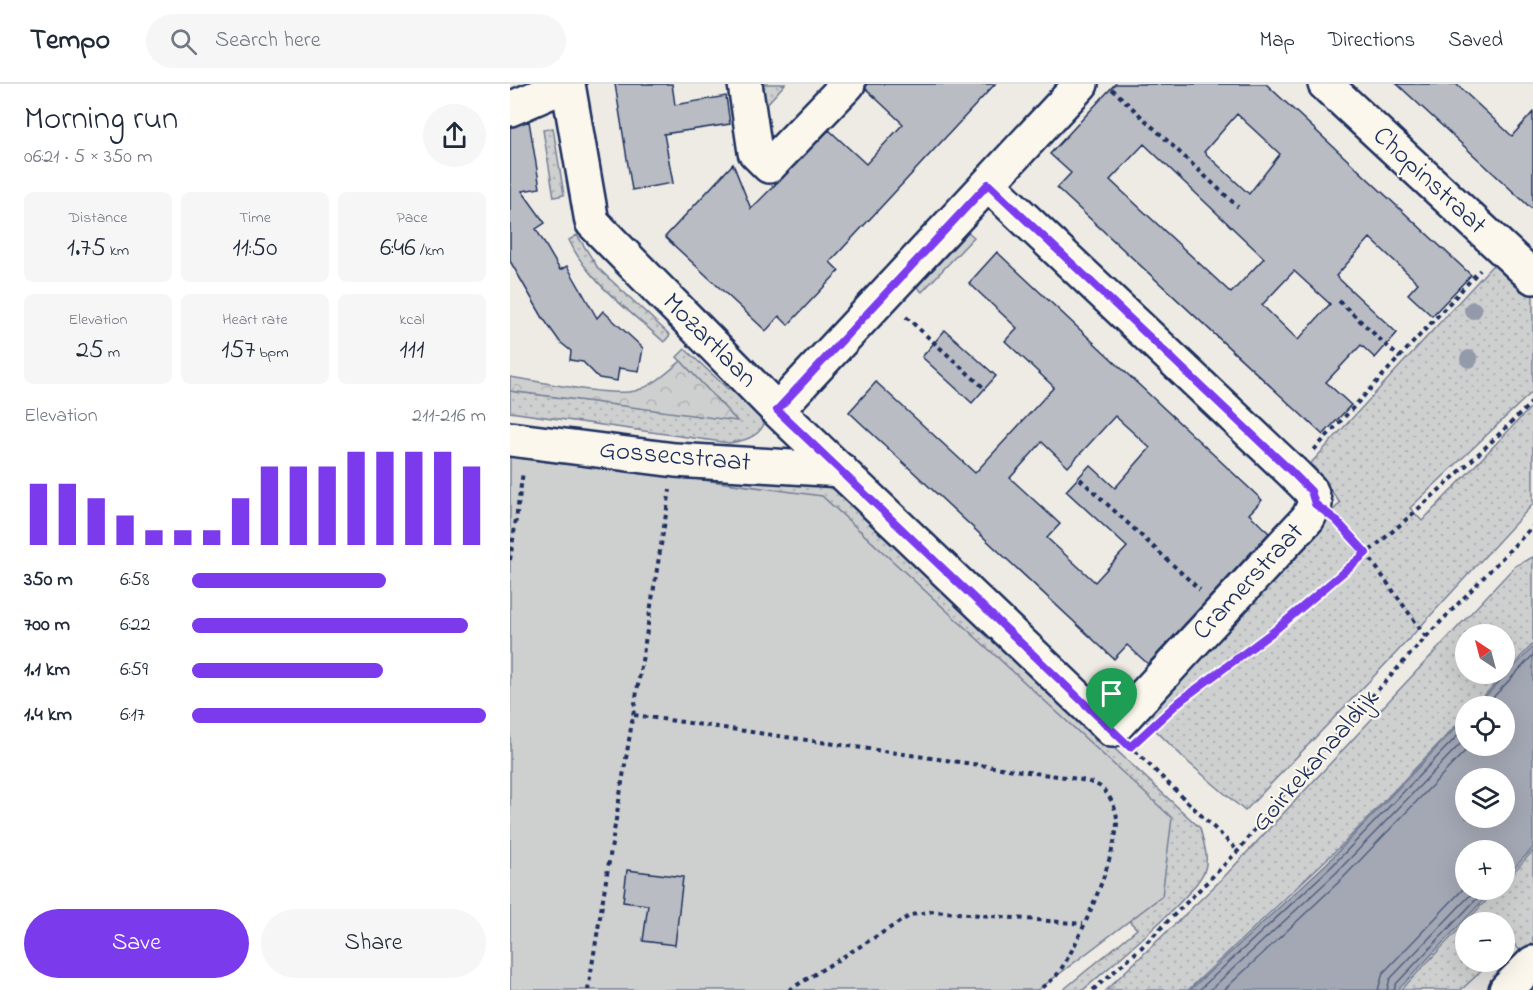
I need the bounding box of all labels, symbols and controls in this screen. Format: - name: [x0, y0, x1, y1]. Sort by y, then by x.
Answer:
- search box: [146, 14, 566, 68]
- text: Tempo: [30, 21, 110, 62]
- icon: search: [167, 25, 200, 58]
- text: Search here: [215, 25, 321, 57]
- text: Map: [1259, 26, 1295, 56]
- text: Directions: [1328, 26, 1415, 56]
- text: Saved: [1448, 26, 1503, 56]
- text: Morning run: [24, 96, 178, 144]
- button: share: [423, 104, 486, 167]
- street label: Chopinstraat: [1363, 118, 1495, 244]
- text: 06:21 · 5 × 350 m: [24, 143, 153, 172]
- text: Distance: [69, 206, 127, 230]
- text: Time: [239, 206, 271, 230]
- text: Pace: [396, 206, 428, 230]
- text: 1.75: [67, 230, 106, 268]
- text: 11:50: [233, 230, 277, 268]
- text: 6:46: [380, 230, 416, 268]
- text: km: [106, 239, 129, 263]
- text: /km: [416, 239, 444, 263]
- street label: Mozartlaan: [653, 285, 765, 397]
- text: Elevation: [69, 308, 127, 332]
- text: Heart rate: [222, 308, 288, 332]
- text: kcal: [399, 308, 425, 332]
- text: 25: [76, 332, 104, 370]
- text: 157: [221, 332, 255, 370]
- text: 111: [400, 332, 424, 370]
- text: m: [104, 341, 120, 365]
- text: bpm: [255, 341, 289, 365]
- text: Elevation: [24, 402, 98, 431]
- text: 211–216 m: [412, 402, 486, 431]
- street label: Gossecstraat: [598, 431, 752, 483]
- street label: Cramerstraat: [1184, 514, 1314, 650]
- text: 350 m: [24, 566, 73, 595]
- text: 6:58: [120, 566, 149, 595]
- text: 700 m: [24, 611, 70, 640]
- text: 6:22: [120, 611, 150, 640]
- north arrow: [1455, 624, 1515, 684]
- map controls: [1455, 624, 1515, 972]
- text: 1.1 km: [24, 656, 70, 685]
- text: 6:59: [120, 656, 148, 685]
- pin: [1086, 668, 1137, 730]
- icon: arrive: [1095, 677, 1128, 710]
- street label: Goirkekanaaldijk: [1243, 681, 1389, 841]
- button: locate: [1455, 696, 1515, 756]
- text: 1.4 km: [24, 701, 72, 730]
- text: 6:17: [120, 701, 145, 730]
- button: layers: [1455, 768, 1515, 828]
- button: +: [1455, 840, 1515, 900]
- button: Save: [24, 909, 249, 978]
- button: Share: [261, 909, 486, 978]
- button: −: [1455, 912, 1515, 972]

